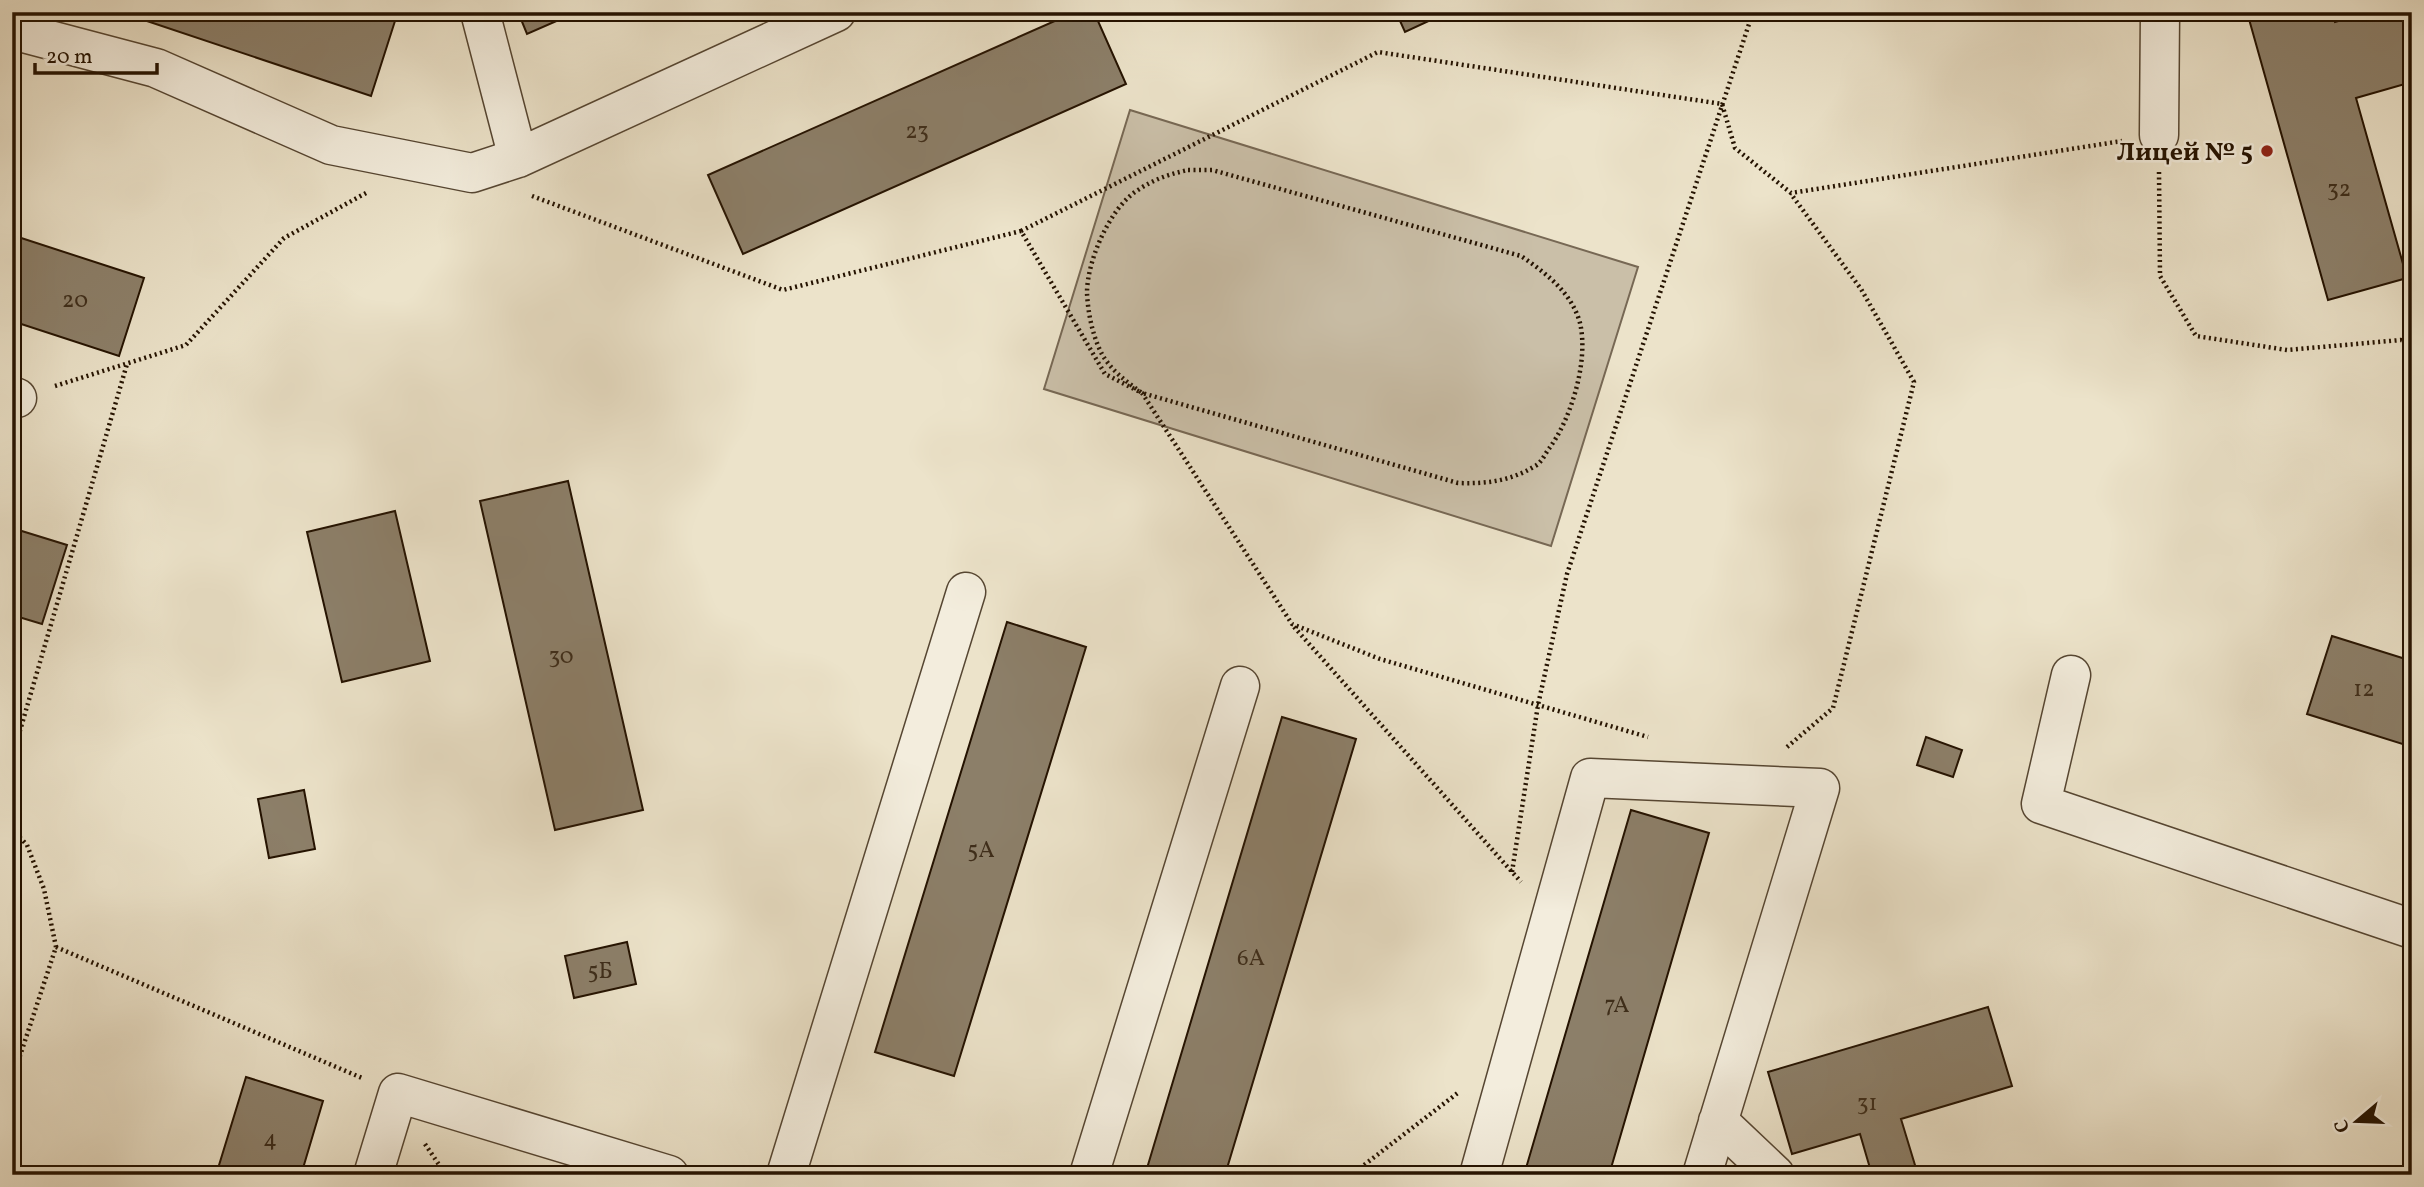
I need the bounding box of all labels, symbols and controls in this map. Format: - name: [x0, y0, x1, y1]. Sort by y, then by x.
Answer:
- scale bar: [35, 32, 158, 76]
- text: 20 m: [46, 43, 92, 72]
- house number: 23: [905, 116, 929, 148]
- place label: Лицей № 5: [2117, 135, 2253, 171]
- marker: Лицей № 5: [2259, 143, 2275, 159]
- house number: 32: [2327, 174, 2351, 206]
- house number: 20: [62, 285, 88, 317]
- house number: 30: [548, 641, 574, 673]
- house number: 12: [2353, 674, 2375, 706]
- house number: 5А: [967, 835, 995, 867]
- house number: 6А: [1237, 943, 1265, 975]
- house number: 5Б: [587, 956, 613, 988]
- house number: 7А: [1604, 990, 1630, 1022]
- north arrow: [2322, 1086, 2392, 1156]
- house number: 31: [1857, 1088, 1877, 1120]
- text: С: [2329, 1116, 2357, 1136]
- house number: 4: [263, 1124, 277, 1156]

